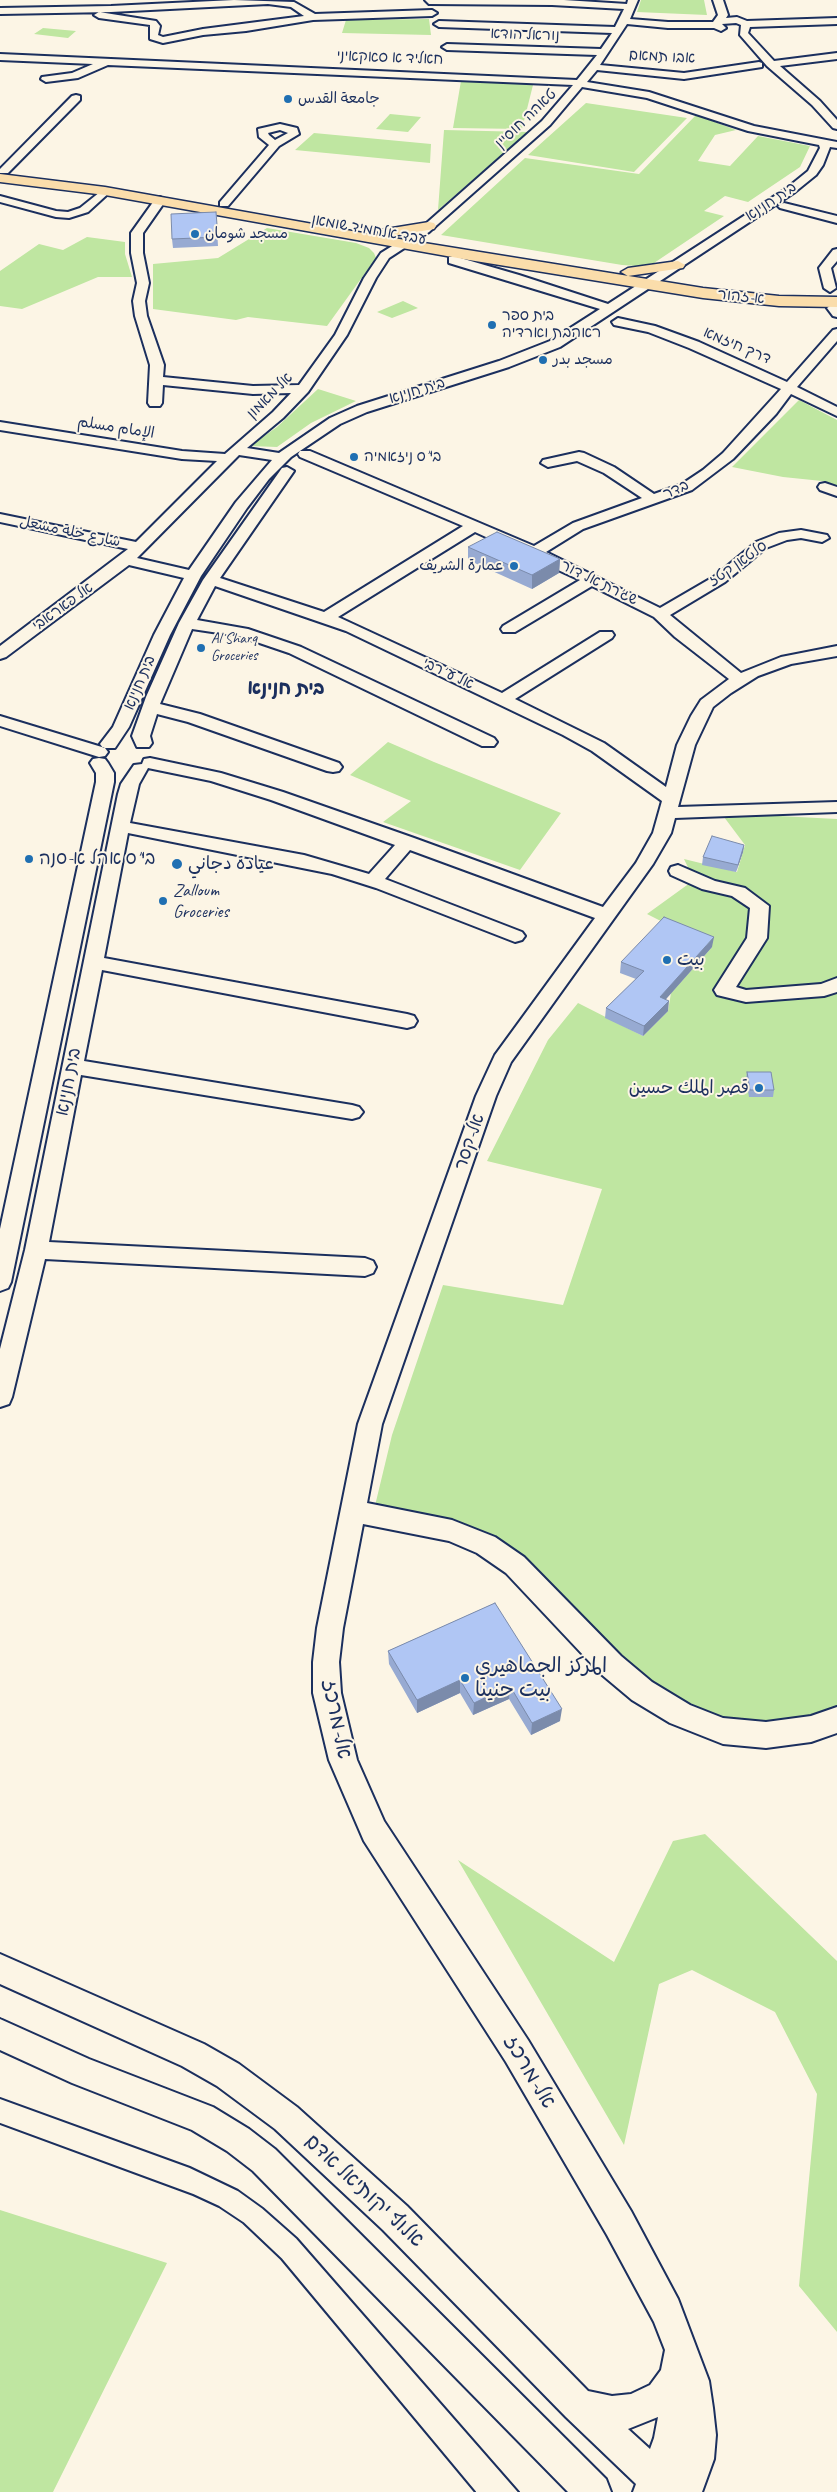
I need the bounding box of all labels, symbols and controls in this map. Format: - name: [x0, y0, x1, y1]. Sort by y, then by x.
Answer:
- street label: נוראל הודא: [490, 25, 560, 45]
- street label: אבו תמאם: [628, 46, 696, 68]
- street label: חאליד א סאקאיני: [336, 47, 444, 69]
- street label: טאהה חוסיין: [492, 85, 560, 153]
- place label: جامعة القدس: [298, 90, 380, 108]
- marker: جامعة القدس: [282, 93, 294, 105]
- street label: בית חנינא: [742, 178, 800, 226]
- street label: עבד אלחמיד שומאן: [310, 211, 428, 249]
- place label: مسجد شومان: [205, 225, 288, 243]
- marker: مسجد شومان: [189, 228, 201, 240]
- street label: א-זהור: [717, 286, 765, 308]
- place label: בית ספר ראהבת וארדיה: [502, 307, 601, 342]
- marker: בית ספר ראהבת וארדיה: [486, 319, 498, 331]
- street label: דרך חיזמא: [700, 324, 774, 368]
- place label: مسجد بدر: [553, 351, 613, 369]
- marker: مسجد بدر: [537, 354, 549, 366]
- street label: אל מאמון: [243, 369, 297, 423]
- street label: בית חנינא: [387, 374, 447, 408]
- street label: الإمام مسلم: [76, 413, 156, 443]
- place label: בי"ס ניזאמיה: [364, 448, 441, 466]
- marker: בי"ס ניזאמיה: [348, 451, 360, 463]
- street label: בדר: [660, 476, 692, 504]
- street label: شارع خلة مشعل: [18, 513, 122, 551]
- street label: סלטאן קטז: [705, 537, 771, 591]
- place label: عمارة الشريف: [419, 557, 504, 575]
- street label: שג'רת אל דור: [558, 557, 640, 609]
- marker: عمارة الشريف: [508, 560, 520, 572]
- street label: אל פאראבי: [29, 579, 97, 635]
- place label: Al Sharq Groceries: [211, 630, 257, 665]
- marker: Al Sharq Groceries: [195, 642, 207, 654]
- street label: בית חנינא: [120, 653, 160, 713]
- street label: אל ע 'רבי: [420, 654, 476, 694]
- district label: בית חנינא: [247, 678, 325, 700]
- place label: בי"ס אהל א-סנה: [39, 848, 155, 870]
- marker: בי"ס אהל א-סנה: [23, 853, 35, 865]
- place label: عيادة دجاني: [188, 853, 274, 875]
- marker: عيادة دجاني: [170, 857, 184, 871]
- place label: Zalloum Groceries: [173, 880, 229, 922]
- marker: Zalloum Groceries: [157, 895, 169, 907]
- place label: بيت: [677, 949, 705, 971]
- marker: بيت: [661, 954, 673, 966]
- street label: בית חנינא: [52, 1046, 86, 1118]
- place label: قصر الملك حسين: [629, 1077, 749, 1099]
- marker: قصر الملك حسين: [753, 1082, 765, 1094]
- street label: אל-קסר: [450, 1111, 490, 1173]
- place label: المركز الجماهيري بيت حنينا: [475, 1653, 607, 1703]
- marker: المركز الجماهيري بيت حنينا: [459, 1672, 471, 1684]
- street label: אל-מרכז: [315, 1677, 357, 1761]
- street label: אל-מרכז: [497, 2031, 561, 2113]
- street label: אלוף יקותיאל אדם: [299, 2129, 429, 2253]

